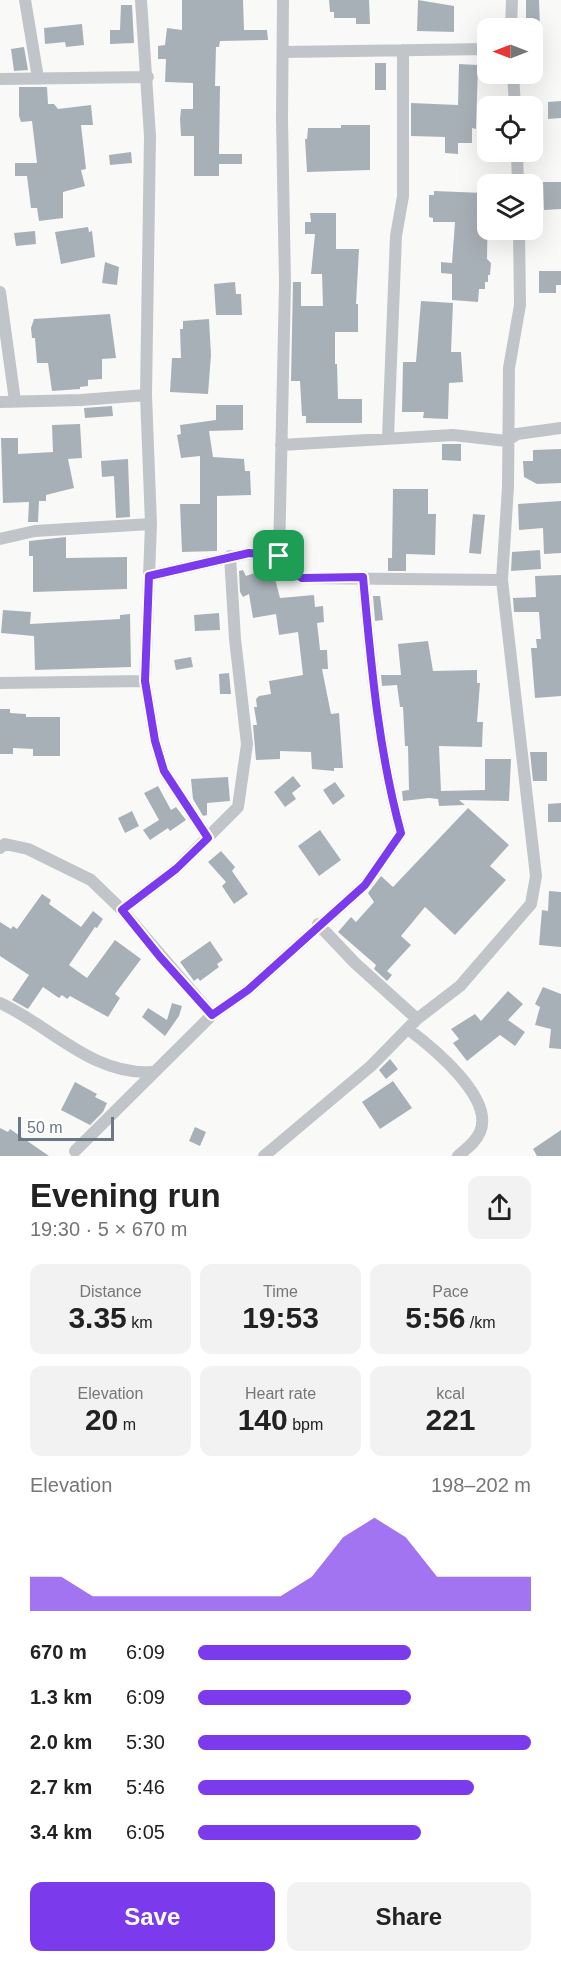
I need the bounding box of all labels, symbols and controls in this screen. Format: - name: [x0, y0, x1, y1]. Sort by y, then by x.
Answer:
- north arrow: [477, 18, 543, 84]
- map controls: [477, 18, 543, 240]
- button: locate: [477, 96, 543, 162]
- button: layers: [477, 174, 543, 240]
- pin: [253, 530, 304, 581]
- icon: arrive: [262, 539, 295, 572]
- scale bar: [18, 1114, 114, 1142]
- text: 50 m: [27, 1119, 63, 1136]
- button: share: [468, 1176, 531, 1239]
- text: Evening run: [30, 1177, 221, 1214]
- text: 19:30 · 5 × 670 m: [30, 1218, 187, 1240]
- text: Distance: [79, 1283, 142, 1300]
- text: Time: [263, 1283, 298, 1300]
- text: Pace: [432, 1283, 469, 1300]
- text: 3.35: [68, 1301, 127, 1334]
- text: 19:53: [242, 1301, 319, 1334]
- text: 5:56: [405, 1301, 465, 1334]
- text: km: [127, 1314, 153, 1331]
- text: /km: [465, 1314, 496, 1331]
- text: Elevation: [78, 1385, 143, 1402]
- text: Heart rate: [245, 1385, 316, 1402]
- text: kcal: [436, 1385, 465, 1402]
- text: 20: [85, 1403, 118, 1436]
- text: 140: [238, 1403, 288, 1436]
- text: 221: [425, 1403, 476, 1436]
- text: m: [118, 1416, 136, 1433]
- text: bpm: [288, 1416, 323, 1433]
- text: Elevation: [30, 1474, 112, 1496]
- text: 198–202 m: [431, 1474, 531, 1496]
- text: 670 m: [30, 1641, 87, 1663]
- text: 6:09: [126, 1641, 165, 1663]
- text: 1.3 km: [30, 1686, 92, 1708]
- text: 6:09: [126, 1686, 165, 1708]
- text: 2.0 km: [30, 1731, 92, 1753]
- text: 5:30: [126, 1731, 165, 1753]
- text: 2.7 km: [30, 1776, 92, 1798]
- text: 5:46: [126, 1776, 165, 1798]
- text: 3.4 km: [30, 1821, 92, 1843]
- text: 6:05: [126, 1821, 165, 1843]
- button: Save: [30, 1882, 275, 1951]
- button: Share: [287, 1882, 531, 1951]

